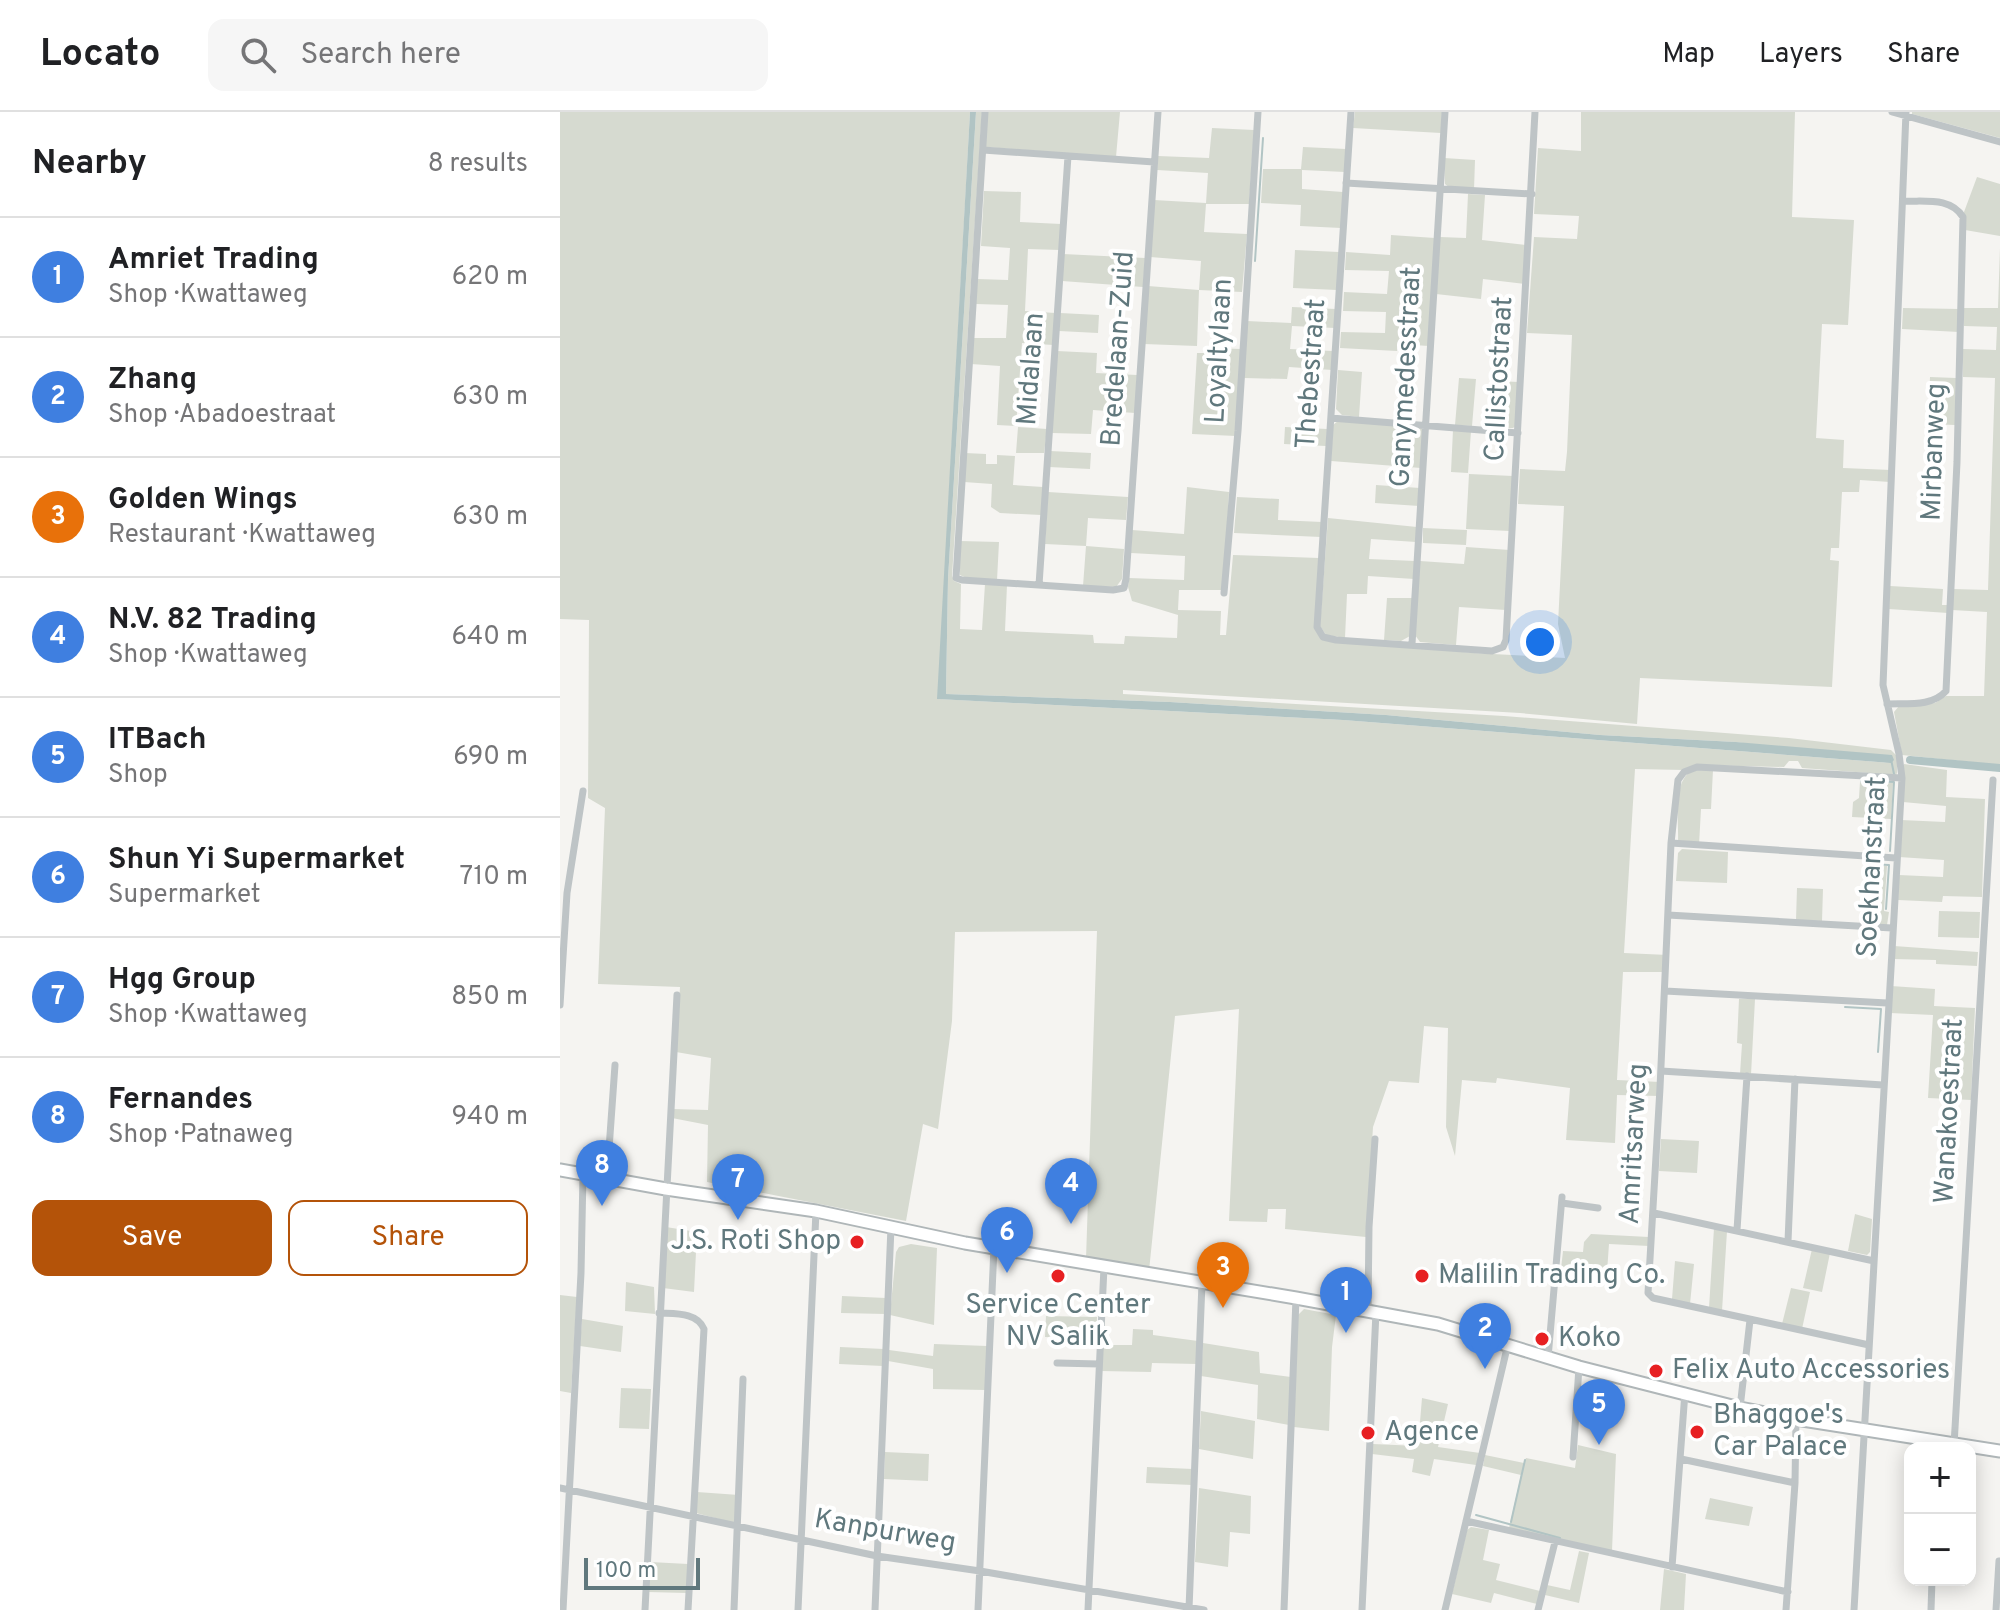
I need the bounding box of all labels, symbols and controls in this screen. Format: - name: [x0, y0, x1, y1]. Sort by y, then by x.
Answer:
- search box: [208, 19, 768, 91]
- text: Locato: [40, 31, 160, 80]
- icon: search: [236, 33, 280, 77]
- text: Search here: [300, 37, 461, 74]
- text: Map: [1662, 37, 1715, 73]
- text: Layers: [1759, 37, 1843, 73]
- text: Share: [1887, 37, 1960, 73]
- text: Nearby: [32, 143, 147, 186]
- text: 8 results: [428, 148, 528, 181]
- text: Amriet Trading: [108, 242, 319, 279]
- street label: Bredelaan-Zuid: [1094, 250, 1144, 448]
- text: 1: [53, 261, 63, 294]
- text: 620 m: [452, 261, 528, 294]
- street label: Ganymedesstraat: [1383, 266, 1431, 488]
- street label: Loyaltylaan: [1198, 277, 1242, 425]
- text: Shop · Kwattaweg: [108, 279, 308, 312]
- street label: Callistostraat: [1478, 295, 1522, 463]
- street label: Thebestraat: [1289, 297, 1335, 451]
- street label: Midalaan: [1010, 311, 1054, 427]
- text: Zhang: [108, 362, 197, 399]
- text: 2: [50, 381, 66, 414]
- text: 630 m: [452, 381, 528, 414]
- street label: Mirbanweg: [1915, 382, 1955, 522]
- text: Shop · Abadoestraat: [108, 399, 336, 432]
- text: Golden Wings: [108, 482, 298, 519]
- text: 3: [50, 501, 66, 534]
- text: 630 m: [452, 501, 528, 534]
- text: Restaurant · Kwattaweg: [108, 519, 376, 552]
- text: N.V. 82 Trading: [108, 602, 317, 639]
- text: 4: [50, 621, 66, 654]
- text: 640 m: [452, 621, 528, 654]
- your location: [1520, 622, 1560, 662]
- text: Shop · Kwattaweg: [108, 639, 308, 672]
- text: ITBach: [108, 722, 207, 759]
- text: 5: [50, 741, 66, 774]
- text: 690 m: [453, 741, 528, 774]
- text: Shop: [108, 759, 168, 792]
- street label: Soekhanstraat: [1850, 775, 1896, 959]
- text: Shun Yi Supermarket: [108, 842, 405, 879]
- text: 6: [50, 861, 66, 894]
- text: 710 m: [459, 861, 528, 894]
- text: Supermarket: [108, 879, 260, 912]
- text: Hgg Group: [108, 962, 256, 999]
- text: 7: [51, 981, 65, 1014]
- text: 850 m: [451, 981, 528, 1014]
- text: Shop · Kwattaweg: [108, 999, 308, 1032]
- street label: Wanakoestraat: [1927, 1017, 1973, 1205]
- street label: Amritsarweg: [1613, 1063, 1657, 1225]
- text: Fernandes: [108, 1082, 253, 1119]
- text: 8: [50, 1101, 66, 1134]
- text: 940 m: [452, 1101, 528, 1134]
- text: Shop · Patnaweg: [108, 1119, 293, 1152]
- pin: 8: [576, 1140, 628, 1206]
- pin: 7: [712, 1154, 764, 1220]
- pin: 4: [1045, 1158, 1097, 1224]
- button: Save: [32, 1200, 272, 1276]
- button: Share: [288, 1200, 528, 1276]
- pin: 6: [981, 1207, 1033, 1273]
- place label: J.S. Roti Shop: [671, 1224, 841, 1260]
- marker: J.S. Roti Shop: [848, 1233, 866, 1251]
- pin: 3: [1197, 1242, 1249, 1308]
- place label: Malilin Trading Co.: [1438, 1258, 1665, 1294]
- marker: Service Center NV Salik: [1049, 1267, 1067, 1285]
- pin: 1: [1320, 1267, 1372, 1333]
- marker: Malilin Trading Co.: [1413, 1267, 1431, 1285]
- place label: Service Center NV Salik: [965, 1288, 1151, 1356]
- pin: 2: [1459, 1303, 1511, 1369]
- place label: Koko: [1558, 1321, 1621, 1357]
- marker: Koko: [1533, 1330, 1551, 1348]
- place label: Felix Auto Accessories: [1672, 1353, 1950, 1389]
- marker: Felix Auto Accessories: [1647, 1362, 1665, 1380]
- pin: 5: [1573, 1379, 1625, 1445]
- place label: Bhaggoe's Car Palace: [1713, 1398, 1847, 1466]
- place label: Agence: [1384, 1415, 1479, 1451]
- marker: Bhaggoe's Car Palace: [1688, 1423, 1706, 1441]
- marker: Agence: [1359, 1424, 1377, 1442]
- map controls: [1904, 1442, 1976, 1586]
- button: +: [1904, 1442, 1976, 1514]
- street label: Kanpurweg: [811, 1502, 959, 1562]
- button: −: [1904, 1514, 1976, 1586]
- scale bar: [584, 1554, 700, 1590]
- text: 100 m: [596, 1558, 656, 1585]

